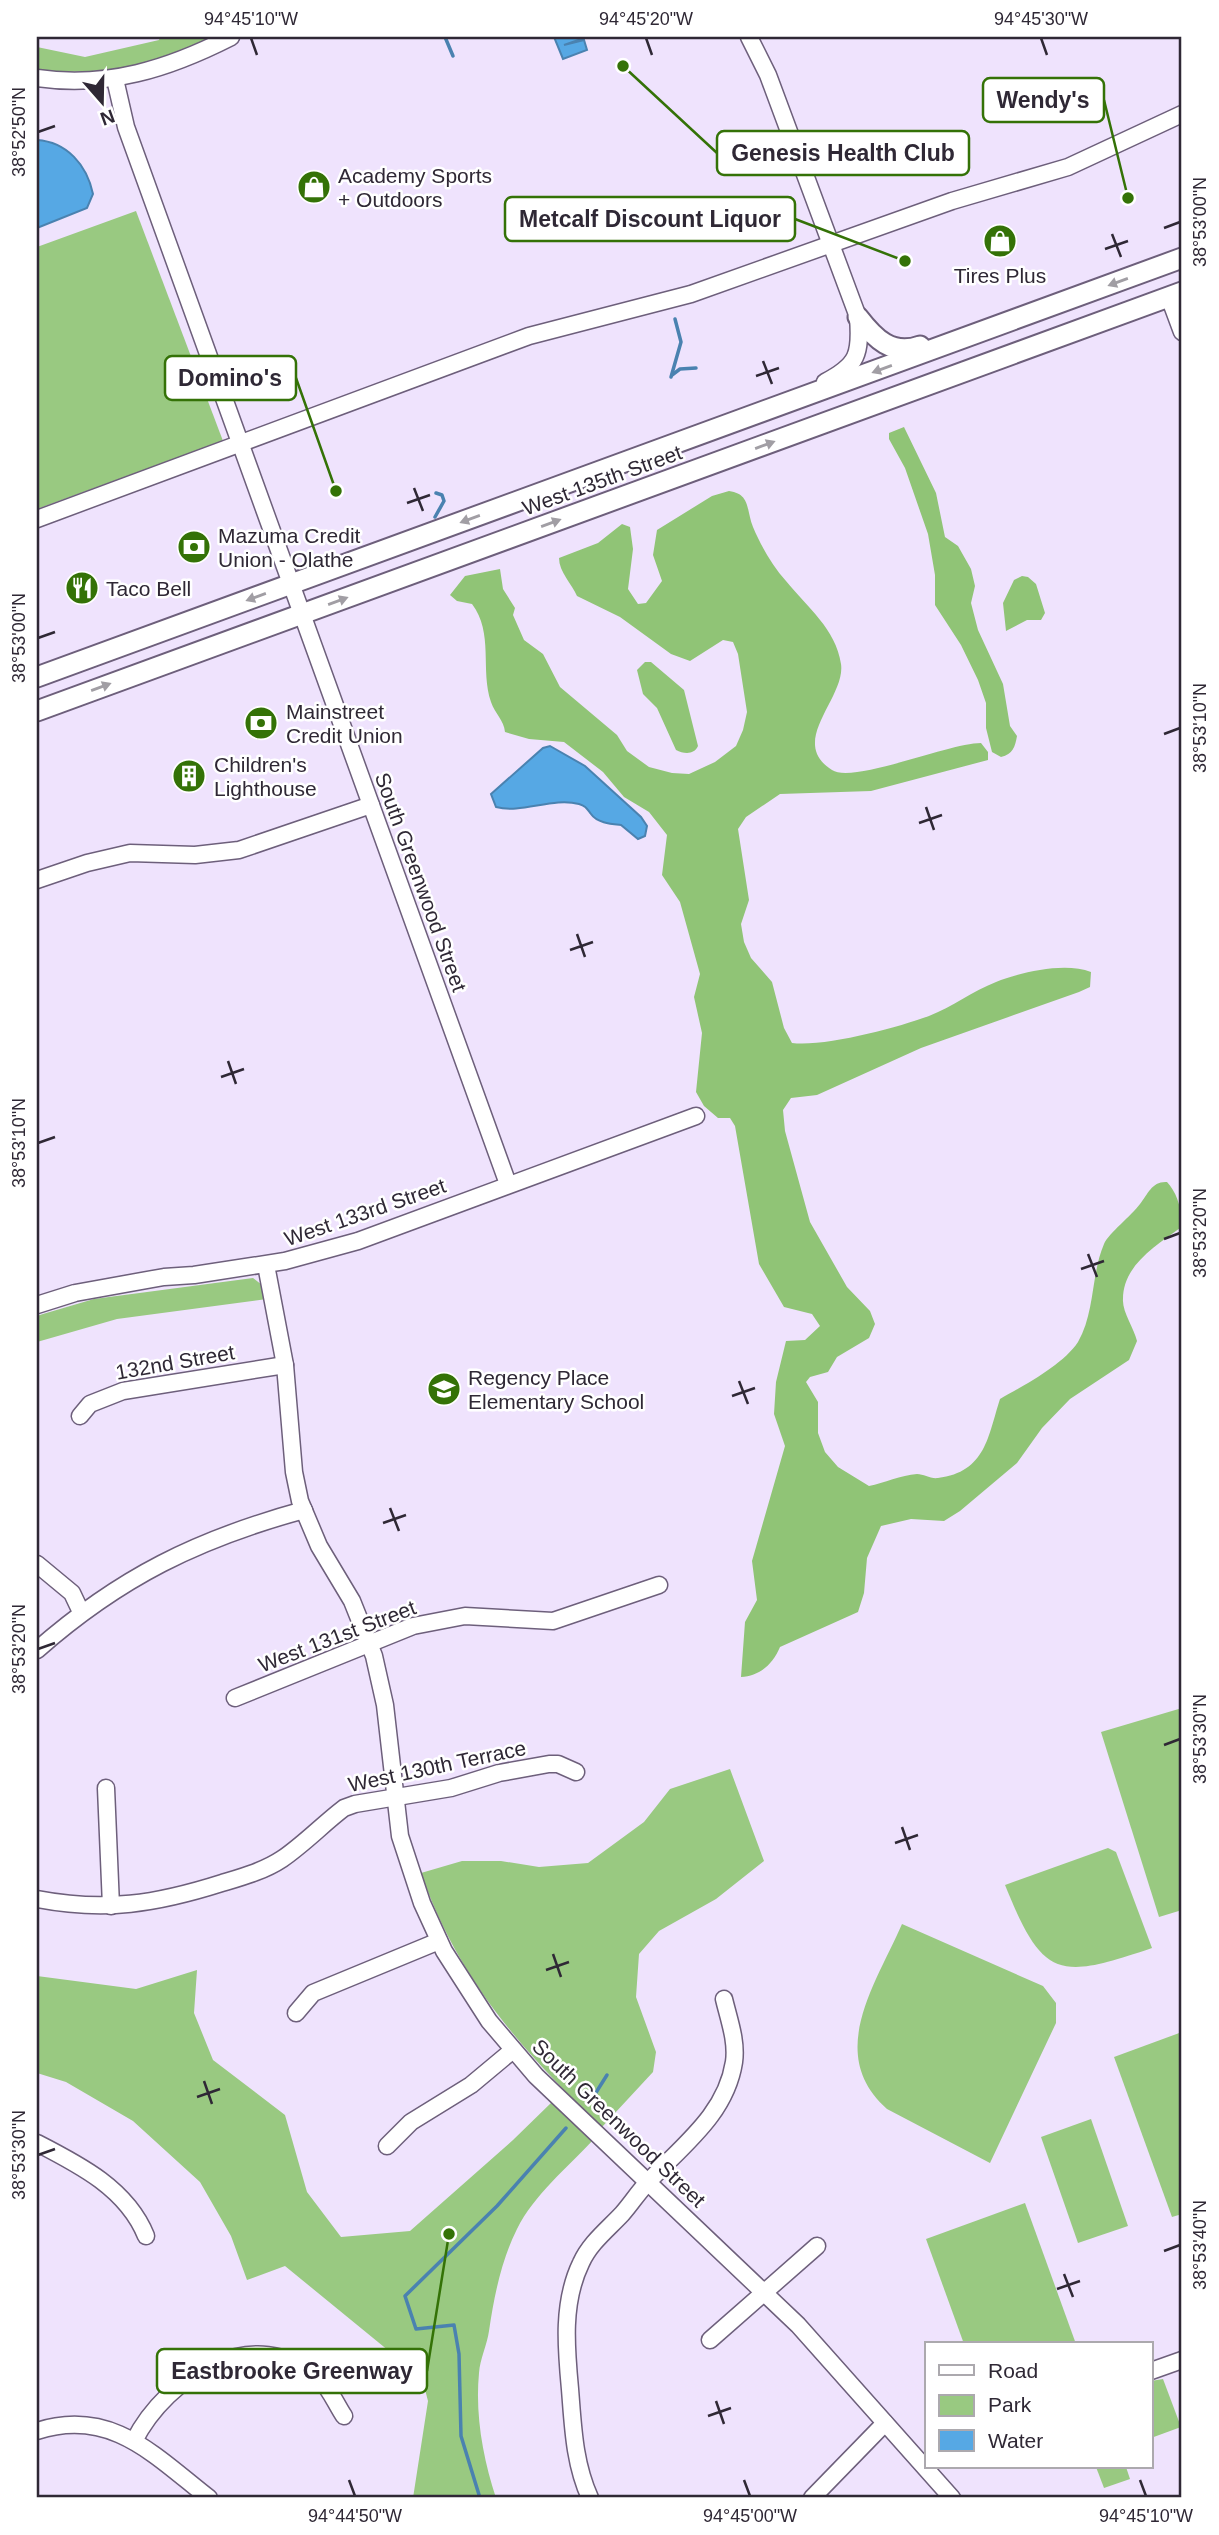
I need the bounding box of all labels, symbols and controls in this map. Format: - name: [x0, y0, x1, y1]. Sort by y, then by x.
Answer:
- text: 94°45'10"W: [204, 9, 298, 29]
- text: 94°45'20"W: [599, 9, 693, 29]
- text: 94°45'30"W: [994, 9, 1088, 29]
- north arrow: [66, 66, 136, 136]
- callout: Wendy's: [983, 78, 1104, 122]
- text: 38°52'50"N: [9, 87, 29, 177]
- text: Wendy's: [996, 87, 1090, 113]
- text: N: [98, 105, 118, 130]
- callout: Genesis Health Club: [717, 131, 969, 175]
- text: Genesis Health Club: [731, 140, 955, 166]
- place label: Academy Sports + Outdoors: [338, 164, 492, 211]
- shop icon: Academy Sports + Outdoors: [295, 168, 333, 206]
- text: 38°53'00"N: [1190, 177, 1210, 267]
- callout: Metcalf Discount Liquor: [505, 197, 795, 241]
- text: Metcalf Discount Liquor: [519, 206, 781, 232]
- shop icon: Tires Plus: [981, 222, 1019, 260]
- place label: Tires Plus: [954, 264, 1046, 287]
- one-way arrow: [1108, 277, 1129, 288]
- callout: Domino's: [165, 356, 296, 400]
- one-way arrow: [871, 363, 892, 374]
- text: Domino's: [178, 365, 282, 391]
- one-way arrow: [754, 439, 775, 450]
- street label: West 135th Street: [519, 440, 685, 519]
- one-way arrow: [459, 514, 480, 525]
- one-way arrow: [541, 517, 562, 528]
- place label: Mazuma Credit Union - Olathe: [218, 524, 361, 571]
- bank icon: Mazuma Credit Union - Olathe: [175, 528, 213, 566]
- restaurant icon: Taco Bell: [63, 569, 101, 607]
- place label: Taco Bell: [106, 577, 191, 600]
- one-way arrow: [245, 591, 266, 602]
- text: 38°53'00"N: [9, 593, 29, 683]
- one-way arrow: [327, 596, 348, 607]
- one-way arrow: [90, 682, 111, 693]
- text: 38°53'10"N: [1190, 683, 1210, 773]
- place label: Mainstreet Credit Union: [286, 700, 403, 747]
- bank icon: Mainstreet Credit Union: [242, 704, 280, 742]
- place label: Children's Lighthouse: [214, 753, 317, 800]
- building icon: Children's Lighthouse: [170, 757, 208, 795]
- street label: South Greenwood Street: [371, 769, 471, 995]
- text: 38°53'10"N: [9, 1098, 29, 1188]
- street label: West 133rd Street: [281, 1174, 449, 1250]
- text: 38°53'20"N: [1190, 1188, 1210, 1278]
- street label: 132nd Street: [114, 1340, 236, 1384]
- place label: Regency Place Elementary School: [468, 1366, 644, 1413]
- school or university icon: Regency Place Elementary School: [425, 1370, 463, 1408]
- street label: West 131st Street: [255, 1595, 419, 1677]
- text: 38°53'20"N: [9, 1604, 29, 1694]
- text: 38°53'30"N: [1190, 1694, 1210, 1784]
- street label: West 130th Terrace: [346, 1736, 528, 1796]
- street label: South Greenwood Street: [528, 2034, 710, 2212]
- text: 38°53'30"N: [9, 2110, 29, 2200]
- text: 38°53'40"N: [1190, 2200, 1210, 2290]
- legend: [925, 2342, 1152, 2468]
- callout: Eastbrooke Greenway: [157, 2349, 427, 2393]
- text: Eastbrooke Greenway: [171, 2358, 413, 2384]
- text: Road: [988, 2359, 1038, 2382]
- text: Park: [988, 2393, 1032, 2416]
- text: Water: [988, 2429, 1043, 2452]
- text: 94°44'50"W: [308, 2506, 402, 2526]
- text: 94°45'00"W: [703, 2506, 797, 2526]
- text: 94°45'10"W: [1099, 2506, 1193, 2526]

